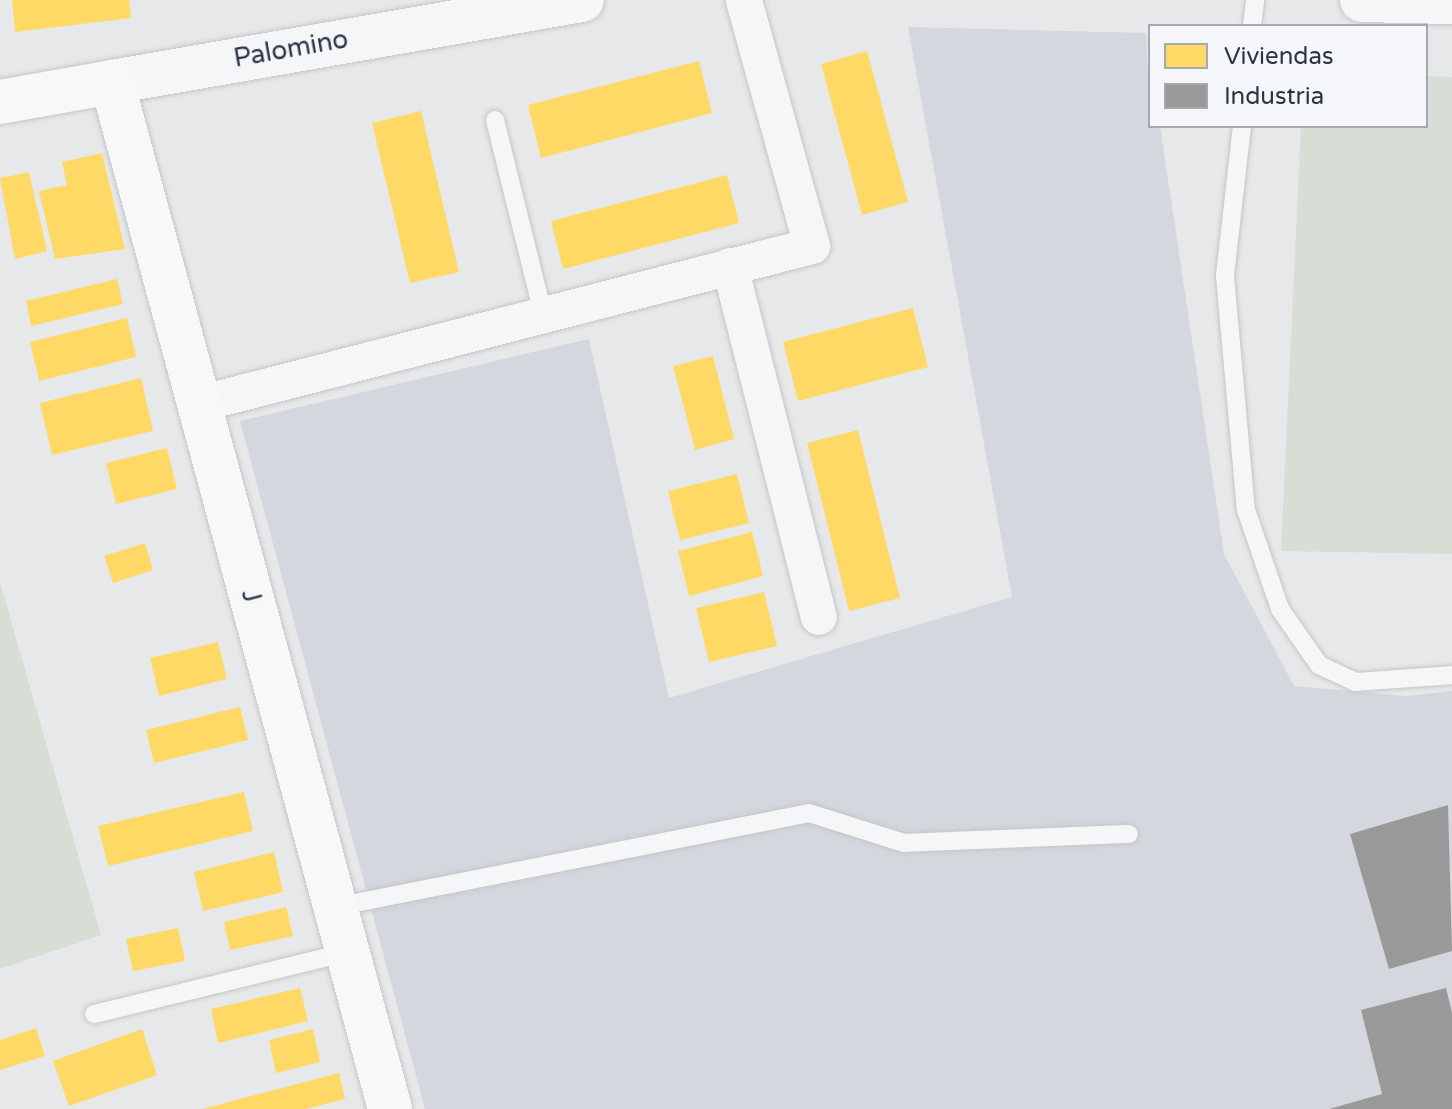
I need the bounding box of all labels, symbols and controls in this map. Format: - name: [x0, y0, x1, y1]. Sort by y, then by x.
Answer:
- street label: Palomino: [231, 24, 351, 74]
- legend: [1148, 24, 1428, 128]
- text: Viviendas: [1224, 42, 1333, 71]
- text: Industria: [1224, 82, 1324, 111]
- street label: J: [234, 586, 268, 606]

